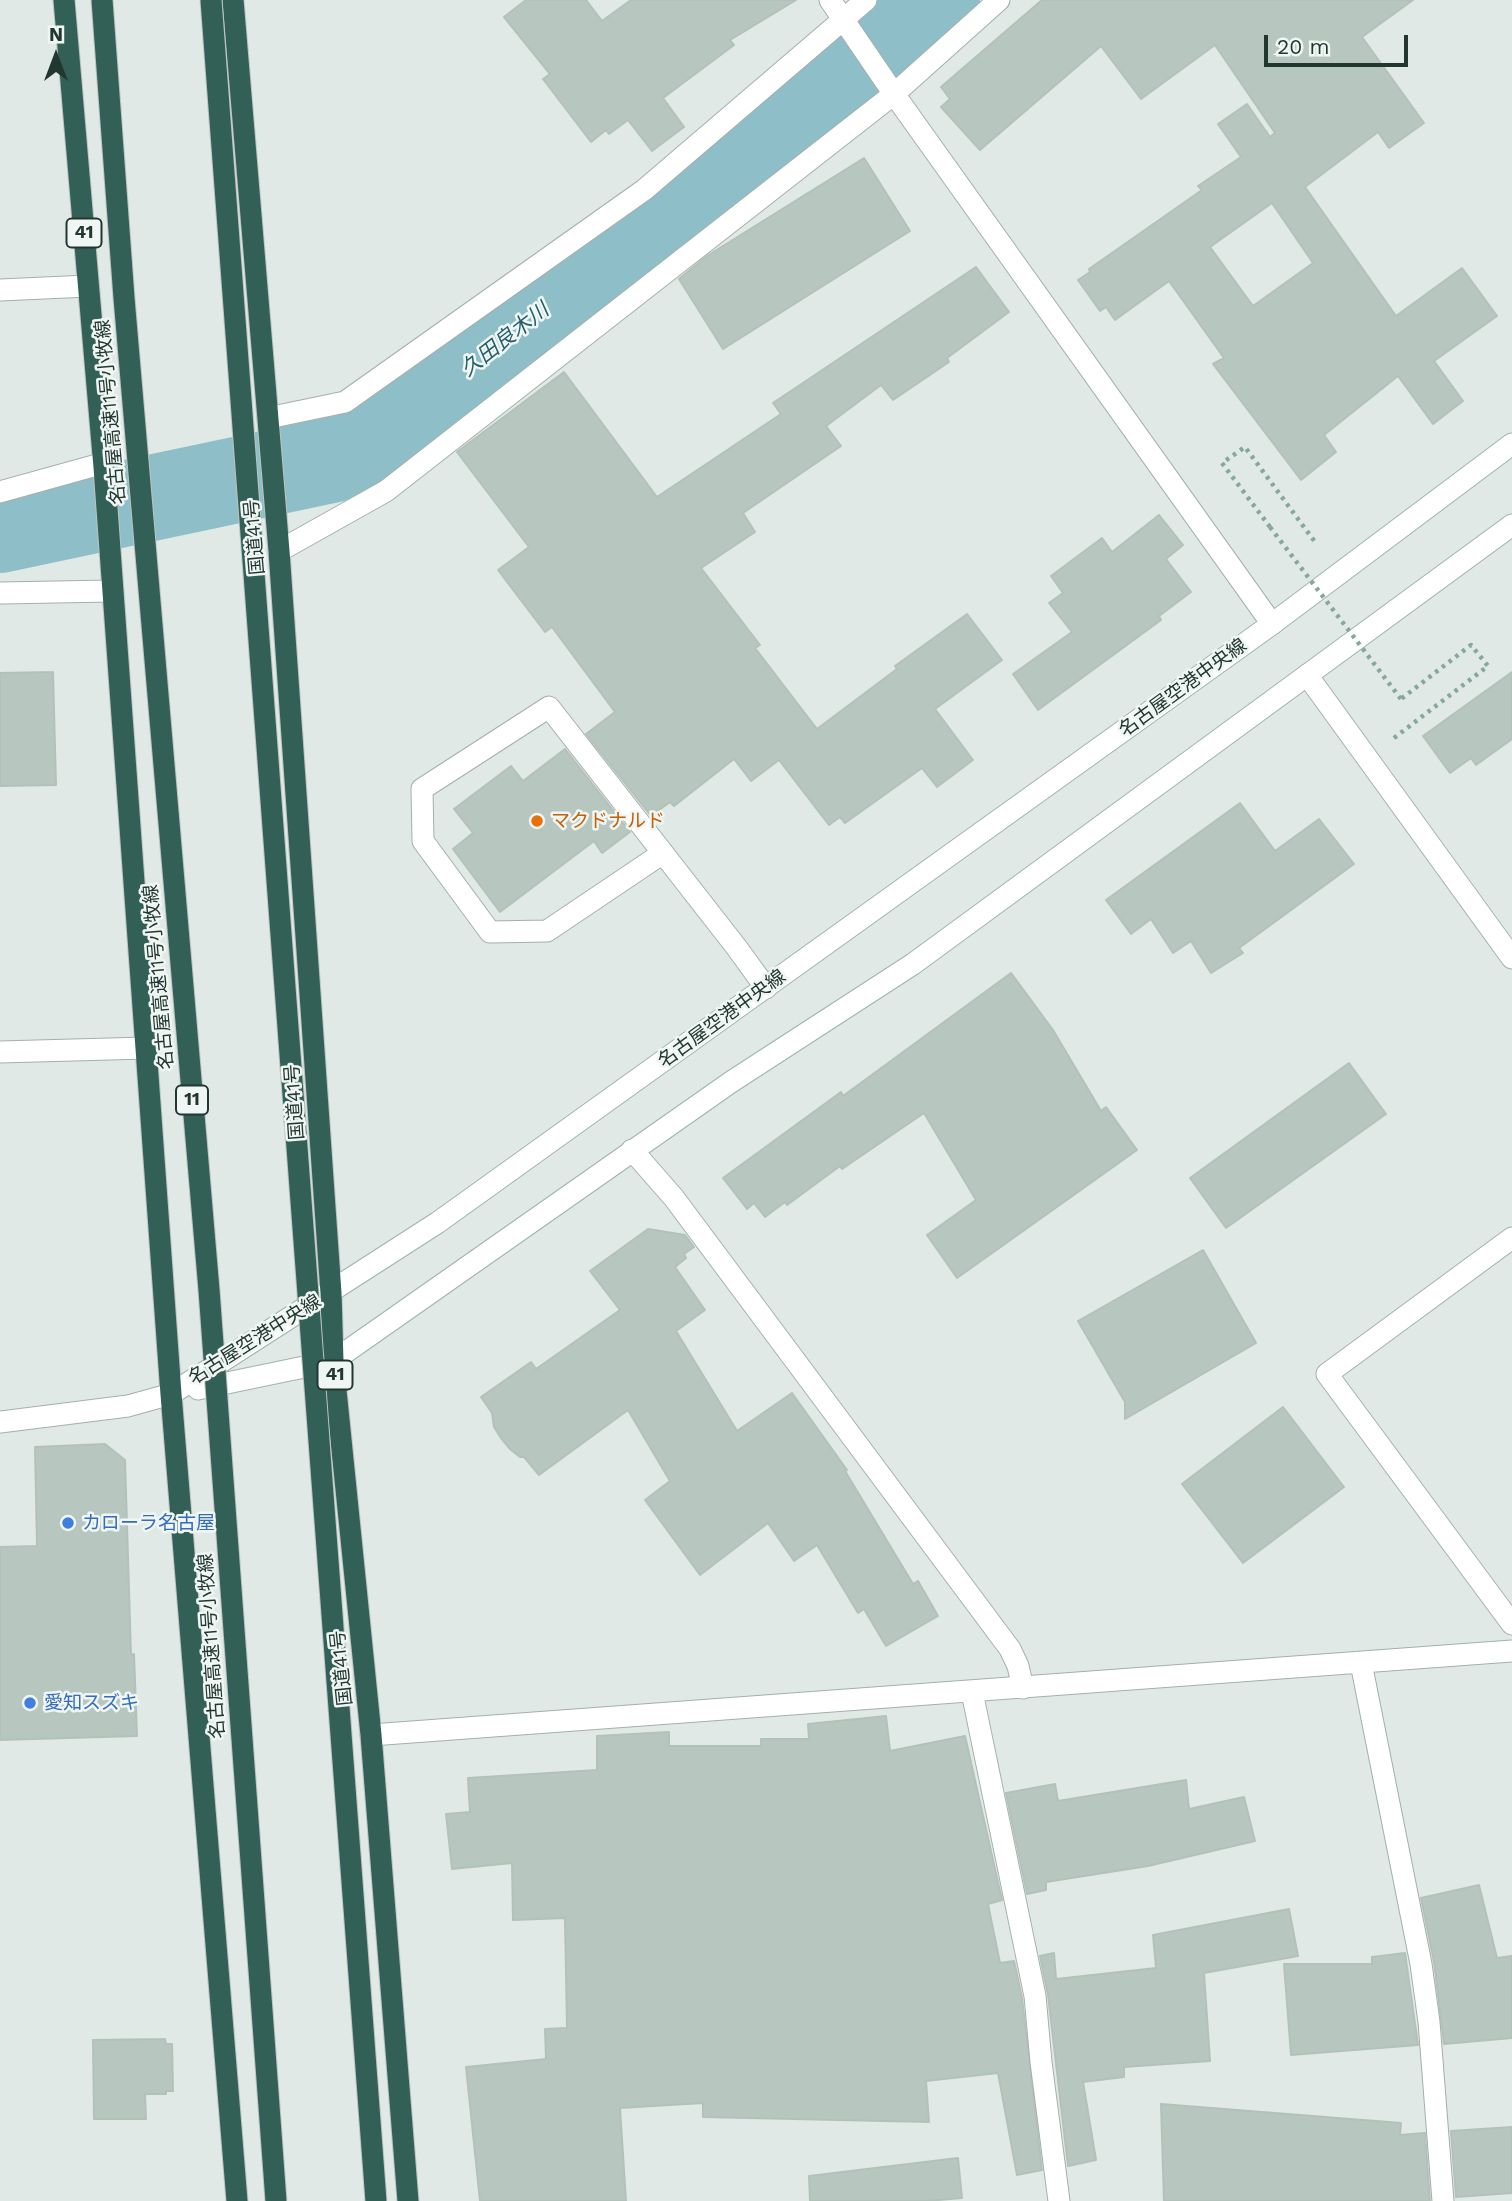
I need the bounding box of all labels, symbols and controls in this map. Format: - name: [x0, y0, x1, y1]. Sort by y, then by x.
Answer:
- north arrow: [21, 21, 91, 91]
- scale bar: [1267, 21, 1410, 65]
- text: N: [49, 23, 63, 46]
- text: 20 m: [1277, 34, 1329, 59]
- road number: 41: [66, 218, 102, 247]
- water label: 久田良木川: [456, 298, 554, 382]
- street label: 名古屋高速11号小牧線: [92, 318, 130, 506]
- street label: 国道41号: [240, 498, 270, 576]
- street label: 名古屋空港中央線: [1115, 634, 1251, 742]
- place label: マクドナルド: [551, 810, 665, 832]
- marker: マクドナルド: [529, 813, 545, 829]
- street label: 名古屋高速11号小牧線: [140, 883, 178, 1071]
- street label: 名古屋空港中央線: [654, 965, 790, 1073]
- street label: 国道41号: [281, 1063, 309, 1141]
- road number: 11: [176, 1086, 208, 1114]
- street label: 名古屋空港中央線: [185, 1290, 325, 1390]
- road number: 41: [318, 1360, 352, 1390]
- place label: カローラ名古屋: [82, 1512, 215, 1534]
- marker: カローラ名古屋: [60, 1515, 76, 1531]
- street label: 名古屋高速11号小牧線: [194, 1553, 230, 1739]
- street label: 国道41号: [327, 1629, 357, 1707]
- place label: 愛知スズキ: [44, 1692, 139, 1714]
- marker: 愛知スズキ: [22, 1695, 38, 1711]

